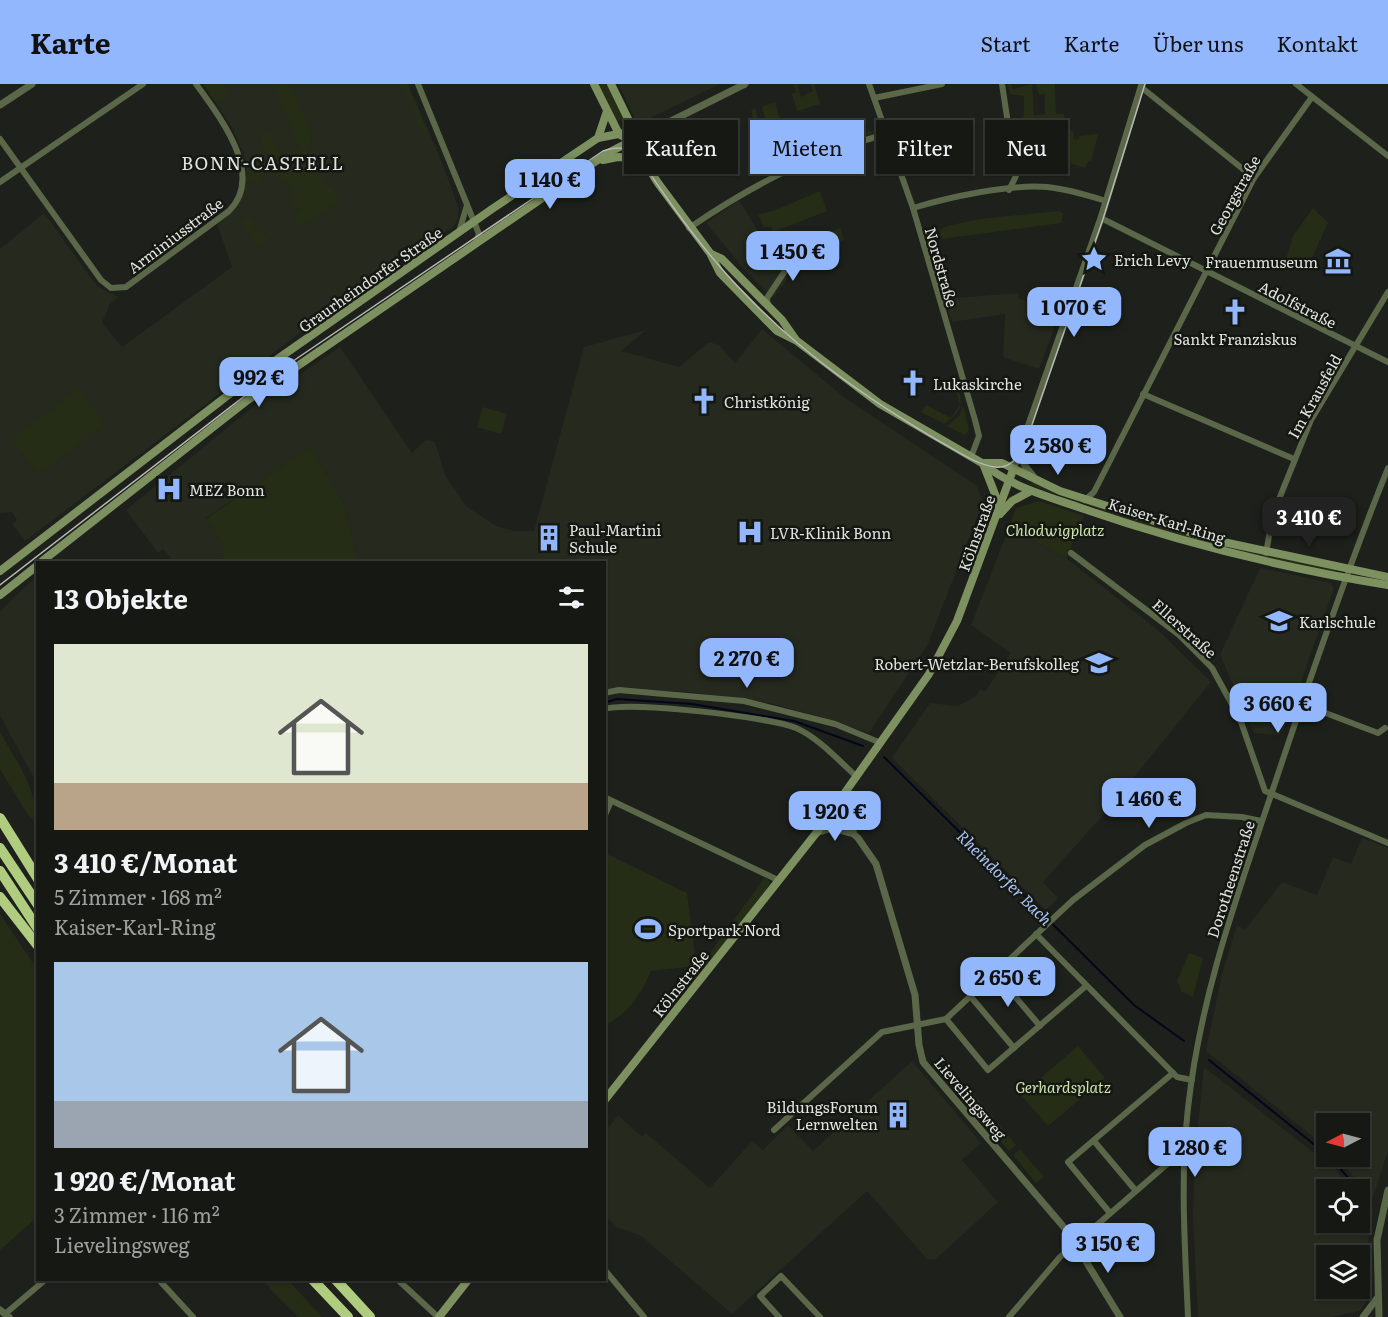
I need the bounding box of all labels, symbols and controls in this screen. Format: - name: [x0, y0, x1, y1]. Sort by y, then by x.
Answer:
- text: Karte: [30, 21, 111, 63]
- text: Start: [980, 27, 1031, 58]
- text: Karte: [1064, 27, 1119, 58]
- text: Über uns: [1152, 27, 1243, 58]
- text: Kontakt: [1276, 27, 1358, 58]
- chip: Kaufen: [624, 120, 738, 174]
- chip: Mieten: [750, 120, 864, 174]
- chip: Filter: [876, 120, 973, 174]
- chip: Neu: [985, 120, 1068, 174]
- district label: BONN-CASTELL: [181, 149, 345, 176]
- street label: Georgstraße: [1203, 151, 1266, 239]
- pin: 1 140 €: [495, 159, 605, 210]
- text: 1 140 €: [519, 163, 581, 193]
- street label: Arminiusstraße: [123, 191, 228, 279]
- street label: Graurheindorfer Straße: [294, 221, 447, 337]
- street label: Nordstraße: [920, 224, 964, 310]
- pin: 1 450 €: [738, 231, 848, 282]
- text: 1 450 €: [760, 235, 826, 265]
- place icon: Erich Levy: [1079, 244, 1109, 274]
- museum icon: Frauenmuseum: [1323, 246, 1353, 276]
- place label: Erich Levy: [1114, 248, 1191, 271]
- place label: Frauenmuseum: [1205, 250, 1318, 273]
- street label: Adolfstraße: [1255, 275, 1341, 334]
- pin: 1 070 €: [1019, 287, 1129, 338]
- text: 1 070 €: [1041, 291, 1107, 321]
- church icon: Sankt Franziskus: [1220, 297, 1250, 327]
- place label: Sankt Franziskus: [1173, 327, 1297, 350]
- street label: Im Krausfeld: [1281, 350, 1347, 442]
- pin: 992 €: [217, 357, 301, 408]
- text: 992 €: [233, 361, 285, 391]
- church icon: Lukaskirche: [898, 368, 928, 398]
- place label: Lukaskirche: [933, 372, 1022, 395]
- church icon: Christkönig: [689, 386, 719, 416]
- place label: Christkönig: [724, 390, 810, 413]
- pin: 2 580 €: [1003, 425, 1113, 476]
- text: 2 580 €: [1024, 429, 1092, 459]
- hospital icon: MEZ Bonn: [154, 474, 184, 504]
- place label: MEZ Bonn: [189, 478, 265, 501]
- street label: Kölnstraße: [952, 491, 1001, 574]
- street label: Kaiser-Karl-Ring: [1106, 491, 1229, 549]
- pin: 3 410 €: [1254, 497, 1364, 548]
- text: 3 410 €: [1276, 501, 1342, 531]
- hospital icon: LVR-Klinik Bonn: [735, 517, 765, 547]
- place label: Paul-Martini Schule: [569, 518, 661, 558]
- park label: Chlodwigplatz: [1006, 518, 1104, 541]
- place label: LVR-Klinik Bonn: [770, 521, 891, 544]
- building icon: Paul-Martini Schule: [534, 523, 564, 553]
- text: 13 Objekte: [54, 578, 188, 617]
- icon: filters: [555, 581, 588, 614]
- street label: Ellerstraße: [1148, 593, 1222, 663]
- school or university icon: Karlschule: [1264, 606, 1294, 636]
- place label: Karlschule: [1299, 610, 1376, 633]
- pin: 2 270 €: [692, 638, 802, 689]
- text: 2 270 €: [714, 642, 780, 672]
- school or university icon: Robert-Wetzlar-Berufskolleg: [1084, 648, 1114, 678]
- place label: Robert-Wetzlar-Berufskolleg: [874, 652, 1080, 675]
- icon: home: [267, 683, 375, 791]
- pin: 3 660 €: [1223, 683, 1333, 734]
- text: 3 660 €: [1244, 687, 1312, 717]
- pin: 1 460 €: [1094, 778, 1204, 829]
- text: 1 460 €: [1116, 782, 1182, 812]
- pin: 1 920 €: [780, 791, 890, 842]
- text: 1 920 €: [803, 795, 867, 825]
- street label: Dorotheenstraße: [1200, 817, 1260, 941]
- water label: Rheindorfer Bach: [952, 824, 1059, 931]
- text: 3 410 €/Monat: [54, 842, 237, 881]
- text: 5 Zimmer · 168 m²: [54, 881, 222, 911]
- text: Kaiser-Karl-Ring: [54, 911, 216, 941]
- sports icon: Sportpark Nord: [633, 914, 663, 944]
- place label: Sportpark Nord: [668, 918, 780, 941]
- street label: Kölnstraße: [646, 944, 714, 1022]
- pin: 2 650 €: [953, 957, 1063, 1008]
- text: 2 650 €: [974, 961, 1042, 991]
- icon: home: [267, 1001, 375, 1109]
- street label: Lievelingsweg: [929, 1052, 1013, 1145]
- park label: Gerhardsplatz: [1015, 1075, 1111, 1098]
- place label: BildungsForum Lernwelten: [767, 1095, 878, 1135]
- building icon: BildungsForum Lernwelten: [883, 1100, 913, 1130]
- north arrow: [1316, 1113, 1370, 1167]
- map controls: [1316, 1113, 1370, 1299]
- pin: 1 280 €: [1140, 1127, 1250, 1178]
- text: 1 280 €: [1162, 1131, 1228, 1161]
- text: 1 920 €/Monat: [54, 1160, 236, 1199]
- button: locate: [1316, 1179, 1370, 1233]
- text: 3 Zimmer · 116 m²: [54, 1199, 220, 1229]
- pin: 3 150 €: [1053, 1223, 1163, 1274]
- text: 3 150 €: [1076, 1227, 1140, 1257]
- text: Lievelingsweg: [54, 1229, 190, 1259]
- button: layers: [1316, 1245, 1370, 1299]

